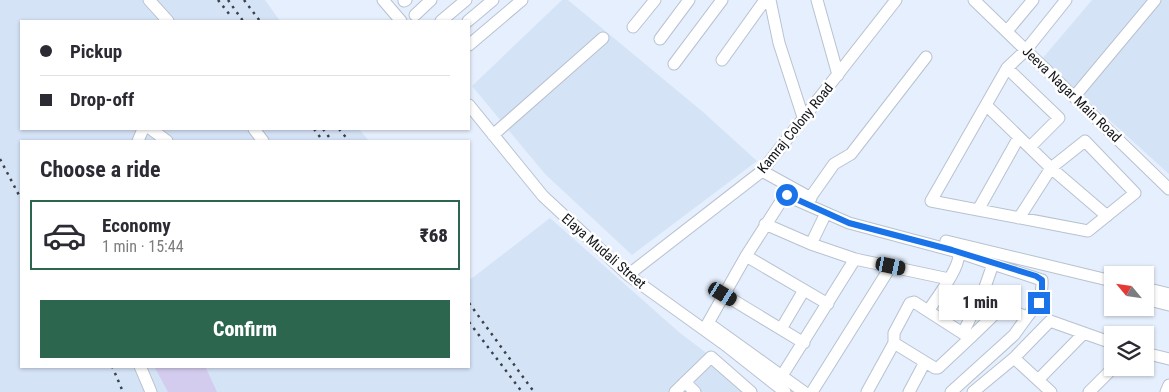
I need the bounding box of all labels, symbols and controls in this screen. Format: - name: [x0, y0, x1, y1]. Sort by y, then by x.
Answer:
- text: Pickup: [70, 40, 122, 63]
- street label: Jeeva Nagar Main Road: [1019, 43, 1125, 145]
- street label: Kamraj Colony Road: [754, 80, 836, 176]
- text: Drop-off: [70, 88, 134, 111]
- text: Choose a ride: [40, 157, 161, 182]
- route start: [776, 184, 798, 206]
- street label: Elaya Mudali Street: [559, 210, 649, 292]
- icon: car: [42, 213, 87, 258]
- text: Economy: [102, 214, 171, 237]
- text: ₹68: [420, 224, 448, 247]
- text: 1 min · 15:44: [102, 237, 184, 256]
- car: [874, 256, 907, 276]
- north arrow: [1104, 266, 1154, 316]
- map controls: [1104, 266, 1154, 376]
- car: [706, 280, 739, 308]
- callout: 1 min: [939, 286, 1022, 320]
- route end: [1028, 292, 1050, 314]
- text: 1 min: [962, 293, 998, 312]
- button: Confirm: [40, 300, 450, 358]
- button: layers: [1104, 326, 1154, 376]

